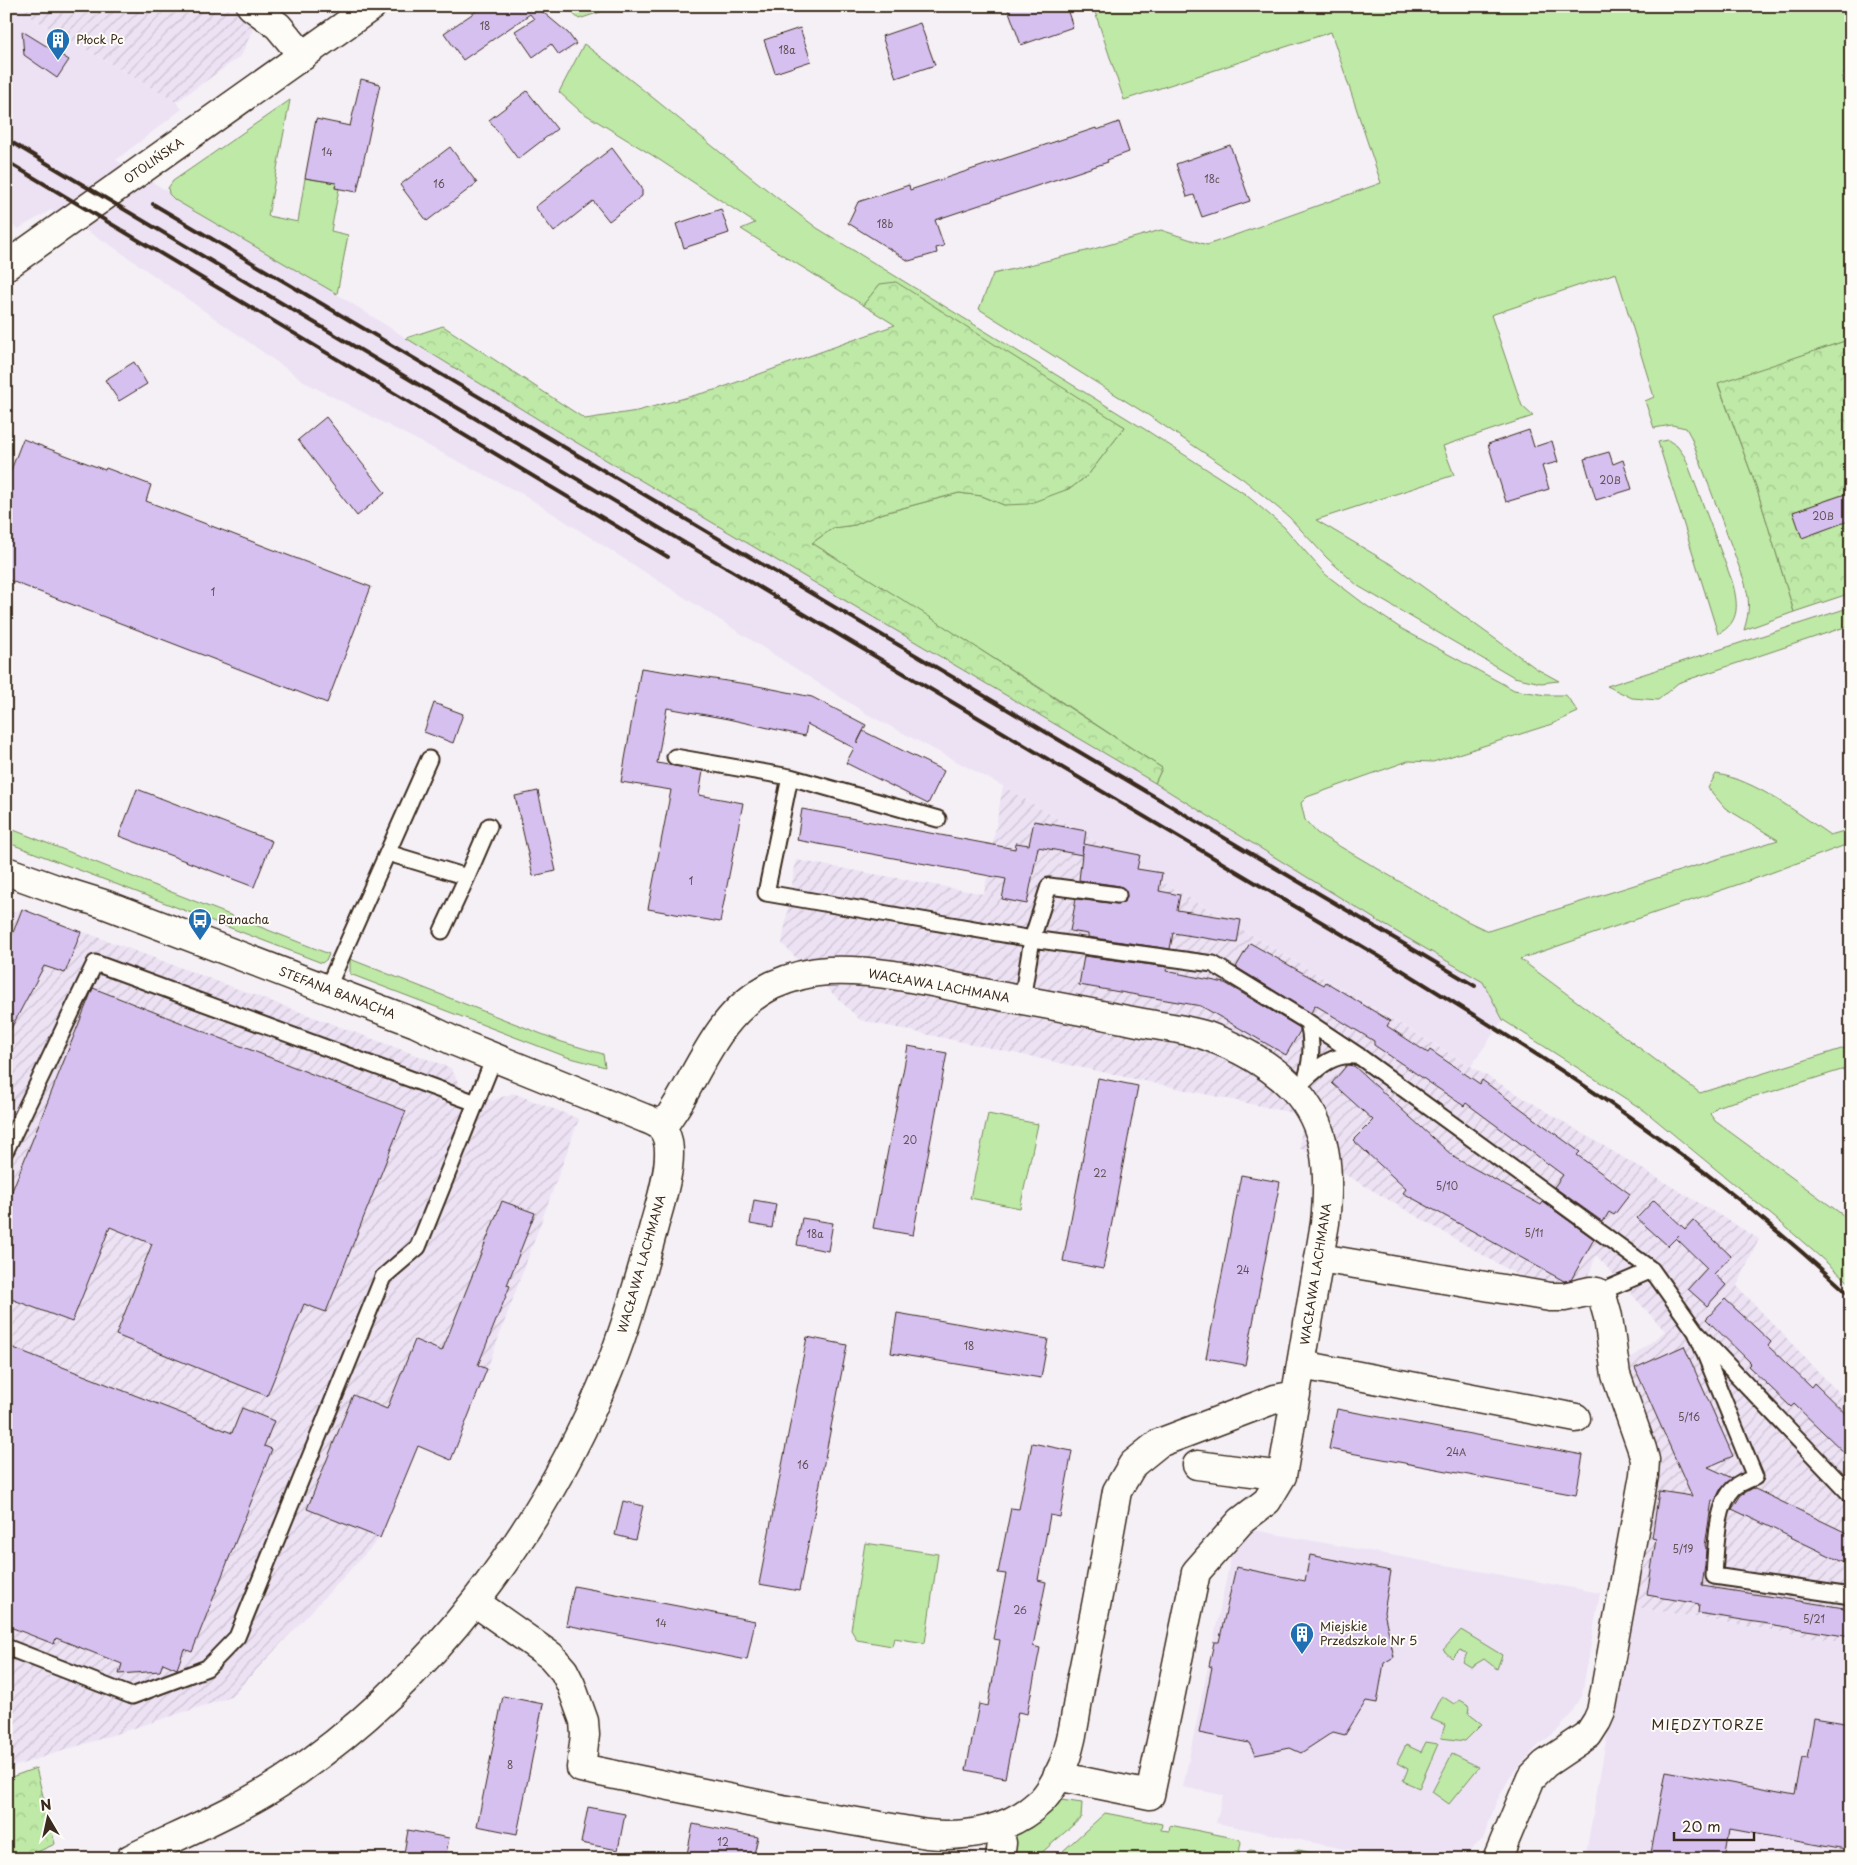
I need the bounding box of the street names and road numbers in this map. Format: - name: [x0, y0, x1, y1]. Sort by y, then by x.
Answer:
- street label: OTOLIŃSKA: [120, 133, 187, 187]
- street label: STEFANA BANACHA: [276, 961, 398, 1023]
- street label: WACŁAWA LACHMANA: [867, 964, 1011, 1006]
- street label: WACŁAWA LACHMANA: [613, 1192, 669, 1335]
- street label: WACŁAWA LACHMANA: [1295, 1202, 1335, 1346]

